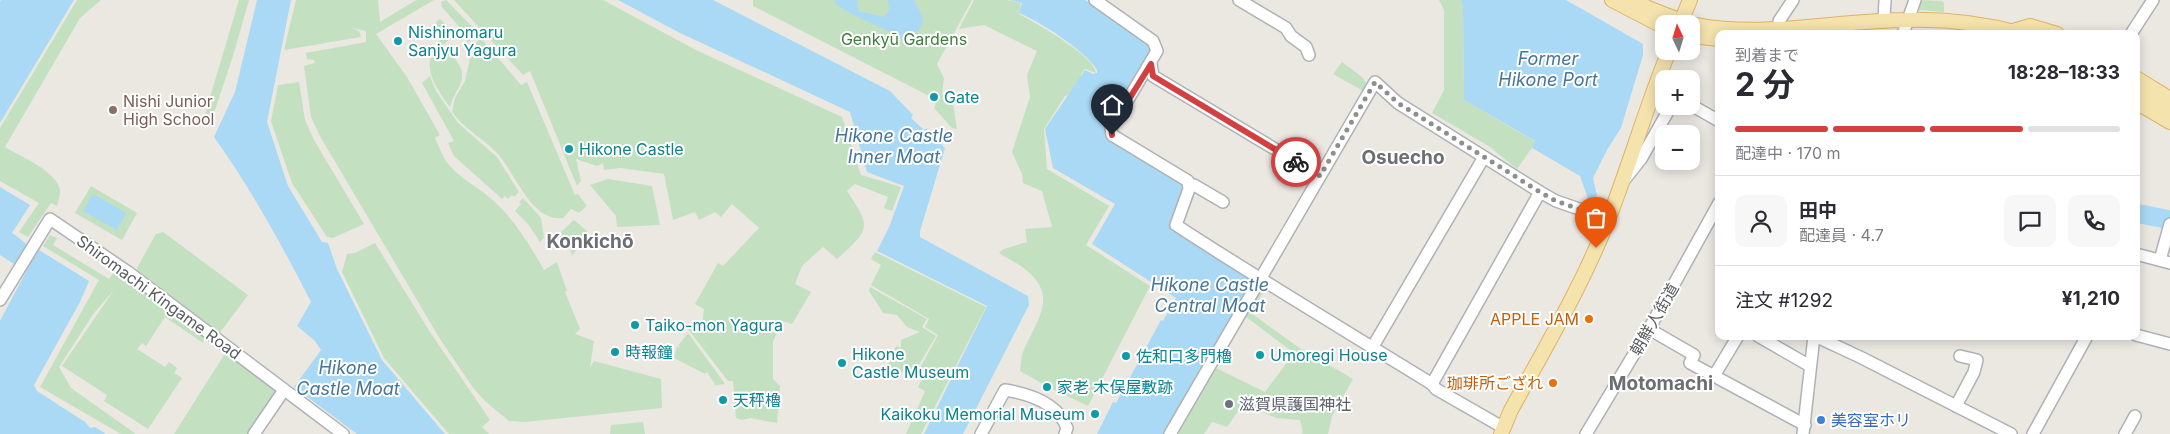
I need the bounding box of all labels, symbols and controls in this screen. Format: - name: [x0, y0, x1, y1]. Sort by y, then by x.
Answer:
- north arrow: [1655, 15, 1700, 60]
- map controls: [1655, 15, 1700, 170]
- place label: Nishinomaru Sanjyu Yagura: [408, 22, 517, 60]
- park label: Genkyū Gardens: [841, 29, 967, 49]
- marker: Nishinomaru Sanjyu Yagura: [392, 35, 404, 47]
- text: 到着まで: [1735, 45, 1799, 65]
- water label: Former Hikone Port: [1498, 48, 1599, 90]
- text: 18:28–18:33: [2008, 61, 2120, 84]
- text: 2 分: [1735, 65, 1795, 104]
- button: +: [1655, 70, 1700, 115]
- pin: [1091, 84, 1133, 135]
- place label: Gate: [944, 87, 979, 107]
- place label: Nishi Junior High School: [123, 91, 214, 129]
- marker: Gate: [928, 91, 940, 103]
- icon: home: [1098, 91, 1126, 119]
- marker: Nishi Junior High School: [107, 104, 119, 116]
- water label: Hikone Castle Inner Moat: [835, 125, 953, 167]
- button: −: [1655, 125, 1700, 170]
- courier: [1271, 137, 1321, 187]
- place label: Hikone Castle: [579, 139, 684, 159]
- marker: Hikone Castle: [563, 143, 575, 155]
- text: 配達中 · 170 m: [1735, 143, 1841, 163]
- district label: Osuecho: [1361, 146, 1445, 169]
- icon: bike: [1282, 148, 1310, 176]
- button: person: [1735, 195, 1787, 247]
- button: chat: [2004, 195, 2056, 247]
- button: phone: [2068, 195, 2120, 247]
- pin: [1575, 197, 1617, 248]
- text: 田中: [1799, 199, 1837, 222]
- icon: bag: [1582, 204, 1610, 232]
- text: 配達員 · 4.7: [1799, 225, 1884, 245]
- district label: Konkichō: [546, 230, 634, 253]
- street label: Shiromachi Kingame Road: [73, 231, 245, 363]
- water label: Hikone Castle Central Moat: [1151, 274, 1269, 316]
- street label: 朝鮮人街道: [1625, 279, 1683, 359]
- text: ¥1,210: [2062, 287, 2120, 310]
- text: 注文 #1292: [1735, 289, 1833, 312]
- place label: APPLE JAM: [1490, 309, 1579, 329]
- marker: APPLE JAM: [1583, 313, 1595, 325]
- place label: Taiko-mon Yagura: [645, 315, 783, 335]
- marker: Taiko-mon Yagura: [629, 319, 641, 331]
- place label: 時報鐘: [625, 342, 673, 362]
- place label: Hikone Castle Museum: [852, 344, 969, 382]
- place label: Umoregi House: [1270, 345, 1388, 365]
- marker: 時報鐘: [609, 346, 621, 358]
- place label: 佐和口多門櫓: [1136, 346, 1232, 366]
- marker: Umoregi House: [1254, 349, 1266, 361]
- marker: 佐和口多門櫓: [1120, 350, 1132, 362]
- water label: Hikone Castle Moat: [296, 357, 401, 399]
- marker: Hikone Castle Museum: [836, 357, 848, 369]
- district label: Motomachi: [1609, 372, 1713, 395]
- place label: 珈琲所ござれ: [1447, 373, 1543, 393]
- place label: 家老 木俣屋敷跡: [1057, 377, 1174, 397]
- marker: 珈琲所ござれ: [1547, 377, 1559, 389]
- marker: 家老 木俣屋敷跡: [1041, 381, 1053, 393]
- place label: 天秤櫓: [733, 390, 781, 410]
- marker: 天秤櫓: [717, 394, 729, 406]
- place label: 滋賀県護国神社: [1239, 394, 1351, 414]
- marker: 滋賀県護国神社: [1223, 398, 1235, 410]
- place label: Kaikoku Memorial Museum: [881, 404, 1085, 424]
- marker: Kaikoku Memorial Museum: [1089, 408, 1101, 420]
- place label: 美容室ホリ: [1831, 410, 1911, 430]
- marker: 美容室ホリ: [1815, 414, 1827, 426]

